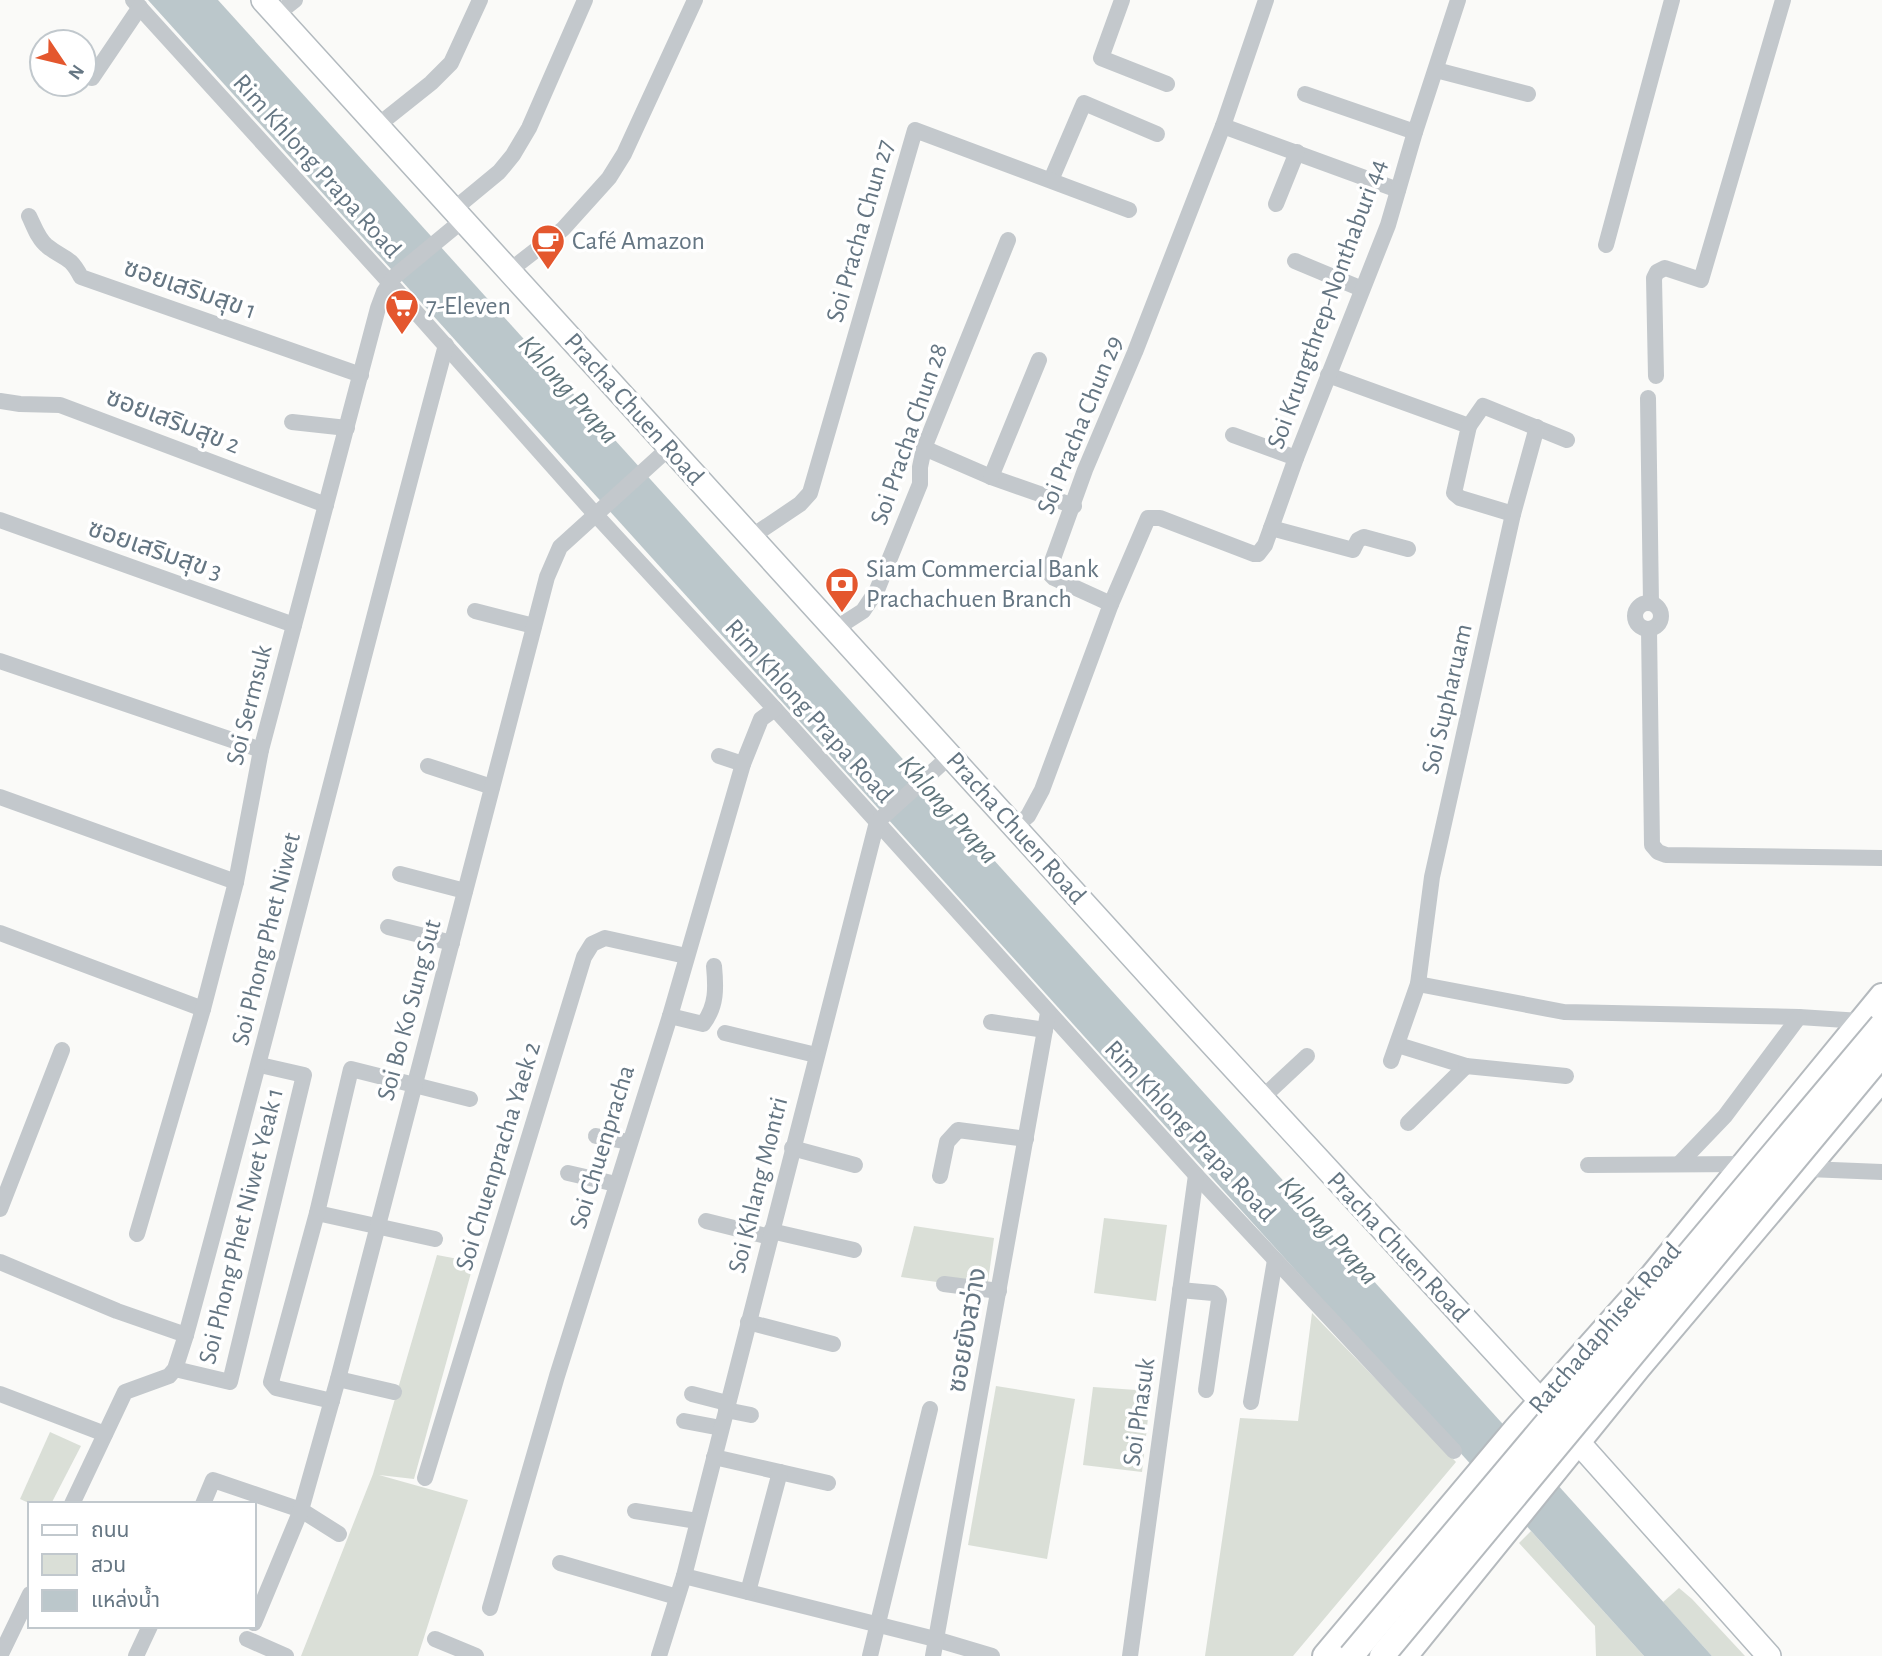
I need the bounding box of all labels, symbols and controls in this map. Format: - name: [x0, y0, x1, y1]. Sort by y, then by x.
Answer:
- north arrow: [28, 28, 98, 98]
- text: N: [64, 61, 87, 83]
- street label: Rim Khlong Prapa Road: [228, 69, 406, 263]
- street label: Soi Pracha Chun 27: [822, 137, 899, 325]
- street label: Soi Krungthrep-Nonthaburi 44: [1262, 156, 1392, 452]
- cafe icon: Café Amazon: [529, 222, 567, 271]
- place label: Café Amazon: [572, 228, 705, 254]
- street label: ซอยเสริมสุข 1: [120, 254, 260, 326]
- supermarket icon: 7-Eleven: [383, 287, 421, 336]
- place label: 7-Eleven: [426, 293, 511, 319]
- street label: Pracha Chuen Road: [559, 328, 709, 490]
- water label: Khlong Prapa: [512, 330, 624, 450]
- street label: Soi Pracha Chun 29: [1032, 332, 1128, 518]
- street label: Soi Pracha Chun 28: [866, 340, 952, 528]
- street label: ซอยเสริมสุข 2: [102, 384, 244, 460]
- street label: ซอยเสริมสุข 3: [84, 515, 225, 587]
- place label: Siam Commercial Bank Prachachuen Branch: [866, 556, 1099, 612]
- bank icon: Siam Commercial Bank Prachachuen Branch: [823, 565, 861, 614]
- street label: Rim Khlong Prapa Road: [720, 614, 898, 808]
- street label: Soi Supharuam: [1417, 621, 1477, 777]
- street label: Soi Sermsuk: [222, 642, 276, 768]
- street label: Pracha Chuen Road: [941, 747, 1091, 909]
- water label: Khlong Prapa: [892, 750, 1004, 870]
- street label: Soi Phong Phet Niwet: [227, 830, 305, 1048]
- street label: Soi Bo Ko Sung Sut: [372, 917, 446, 1103]
- street label: Rim Khlong Prapa Road: [1100, 1035, 1280, 1227]
- street label: Soi Chuenpracha Yaek 2: [451, 1038, 545, 1273]
- street label: Soi Chuenpracha: [565, 1062, 639, 1232]
- street label: Soi Phong Phet Niwet Yeak 1: [194, 1085, 288, 1367]
- street label: Soi Khlang Montri: [724, 1094, 792, 1276]
- street label: Pracha Chuen Road: [1322, 1167, 1474, 1327]
- water label: Khlong Prapa: [1272, 1171, 1384, 1291]
- street label: Ratchadaphisek Road: [1524, 1237, 1686, 1419]
- street label: ซอยยังสว่าง: [941, 1265, 991, 1395]
- street label: Soi Phasuk: [1119, 1356, 1159, 1468]
- legend: [28, 1502, 256, 1628]
- text: ถนน: [91, 1520, 129, 1541]
- text: สวน: [91, 1555, 126, 1576]
- text: แหล่งน้ำ: [91, 1585, 160, 1611]

